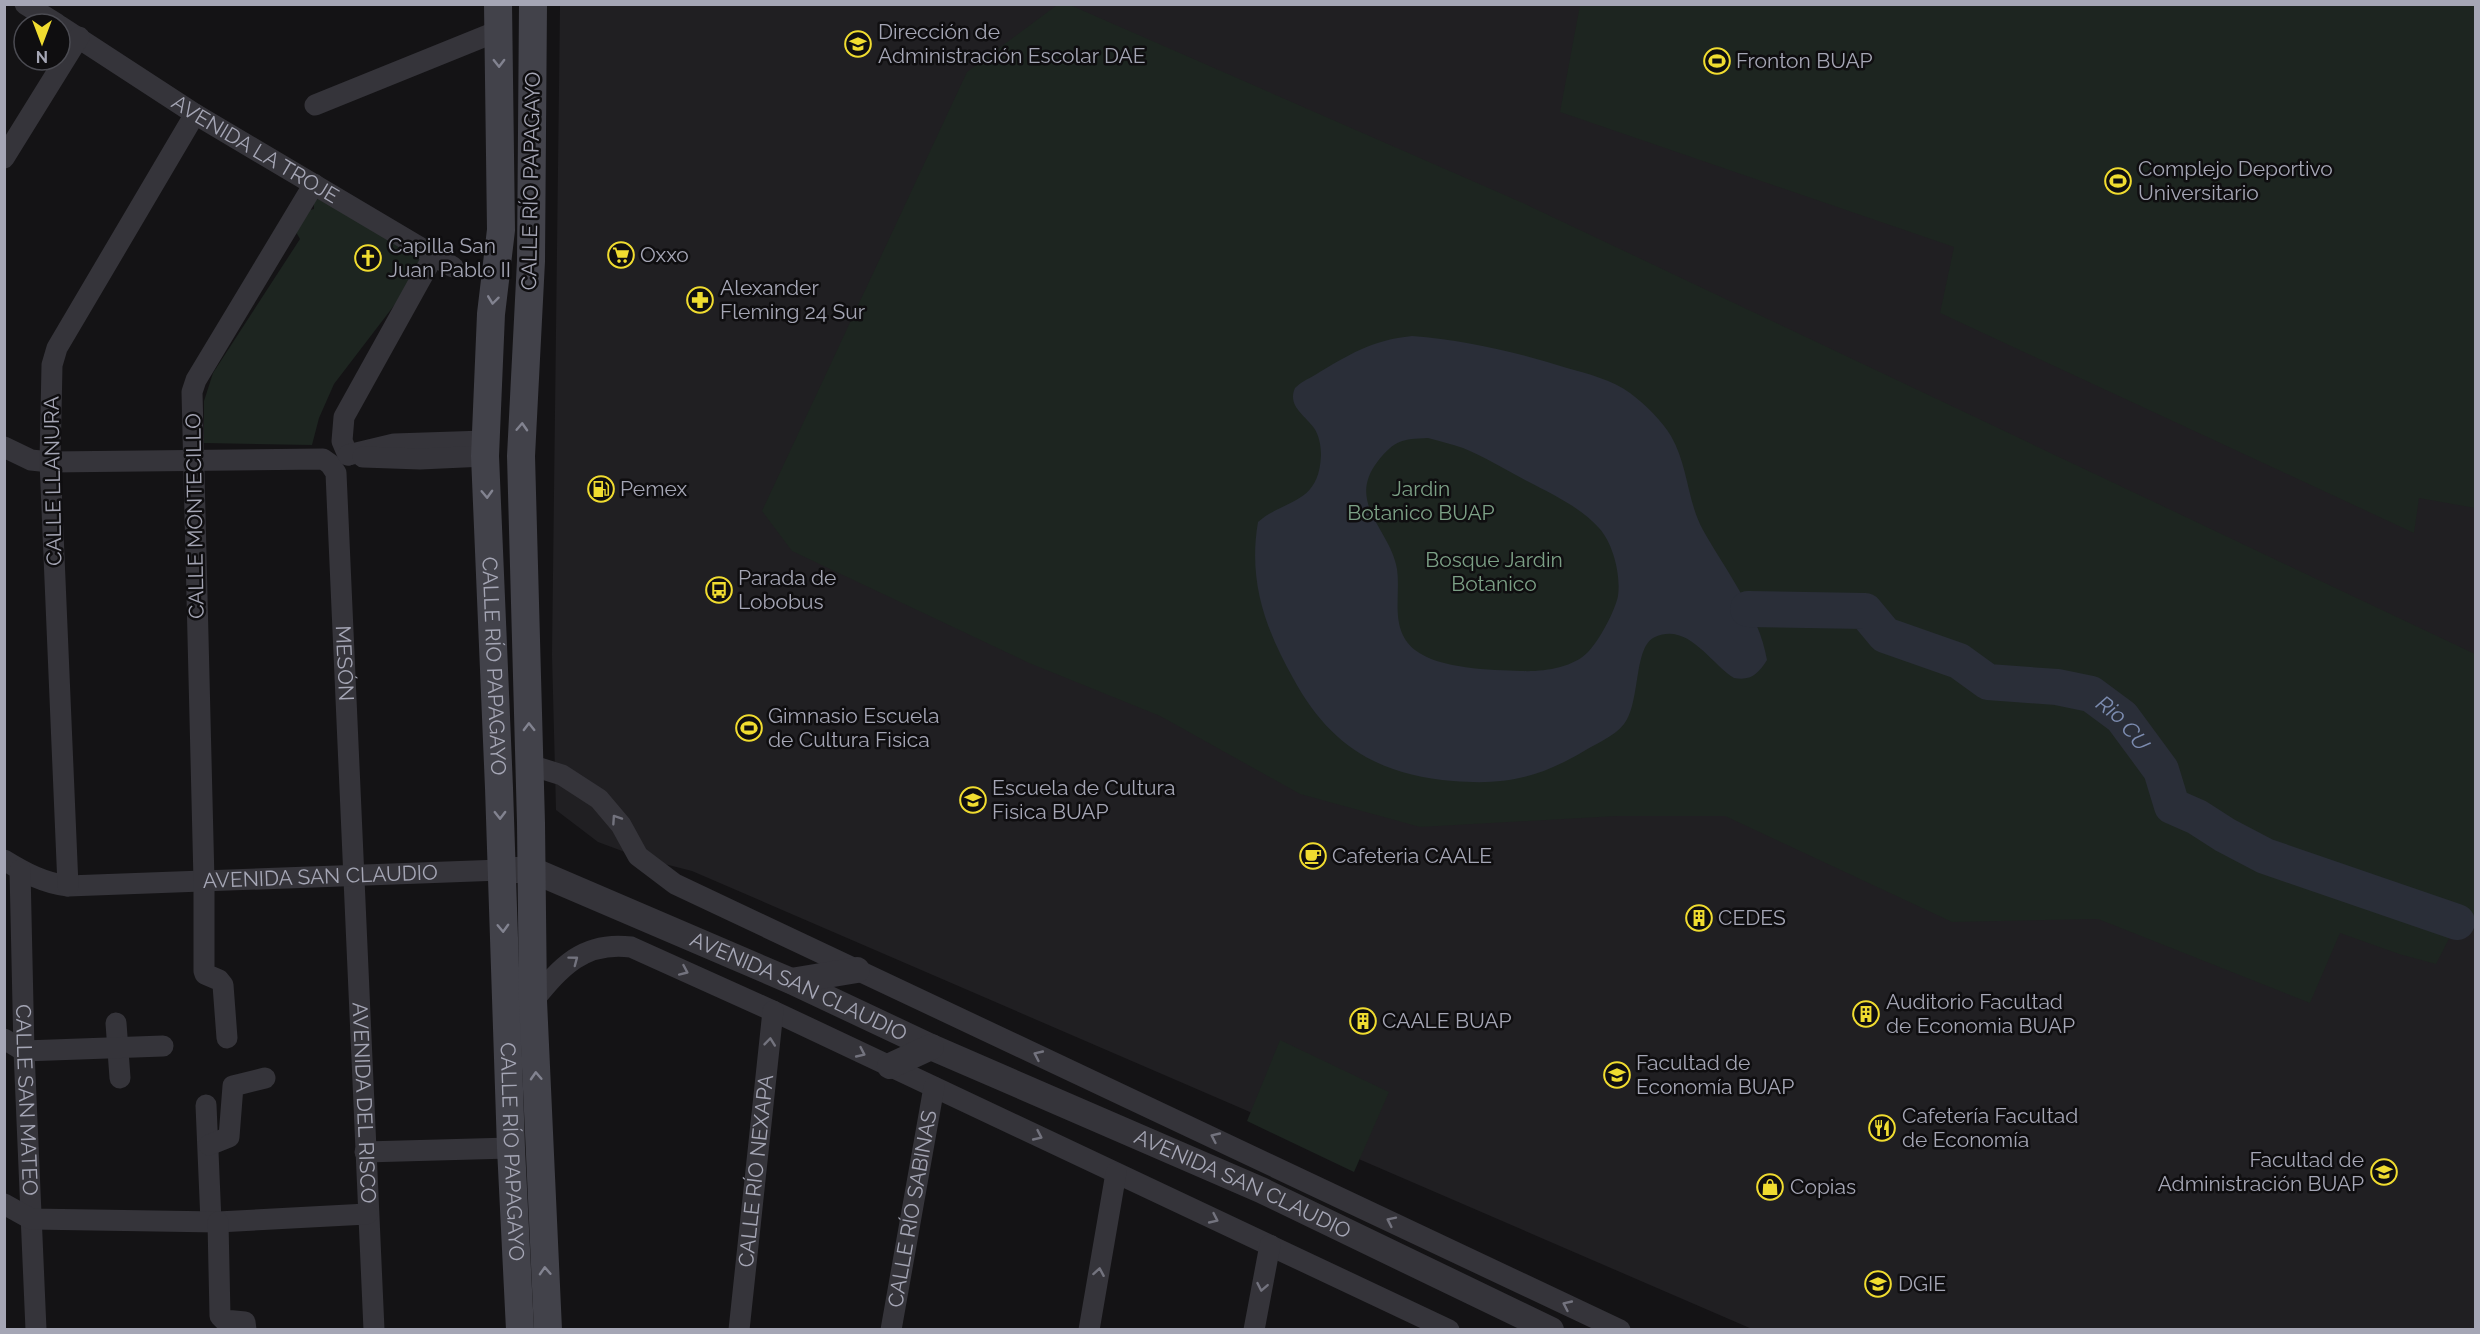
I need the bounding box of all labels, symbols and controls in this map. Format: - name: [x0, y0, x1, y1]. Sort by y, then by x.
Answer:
- north arrow: [12, 12, 72, 72]
- place label: Dirección de Administración Escolar DAE: [878, 19, 1145, 68]
- school or university icon: Dirección de Administración Escolar DAE: [843, 29, 873, 59]
- sports icon: Fronton BUAP: [1702, 46, 1732, 76]
- text: N: [36, 47, 48, 66]
- place label: Fronton BUAP: [1736, 48, 1873, 73]
- one-way arrow: [492, 58, 505, 67]
- street label: CALLE RÍO PAPAGAYO: [516, 71, 545, 291]
- street label: AVENIDA LA TROJE: [167, 89, 343, 208]
- place label: Complejo Deportivo Universitario: [2138, 156, 2333, 205]
- sports icon: Complejo Deportivo Universitario: [2103, 166, 2133, 196]
- place label: Capilla San Juan Pablo II: [388, 233, 511, 282]
- supermarket icon: Oxxo: [606, 240, 636, 270]
- place label: Oxxo: [640, 242, 689, 267]
- church icon: Capilla San Juan Pablo II: [353, 243, 383, 273]
- place label: Alexander Fleming 24 Sur: [720, 275, 866, 324]
- pharmacy icon: Alexander Fleming 24 Sur: [685, 285, 715, 315]
- one-way arrow: [487, 295, 499, 304]
- street label: CALLE LLANURA: [39, 396, 66, 566]
- street label: CALLE MONTECILLO: [180, 413, 209, 619]
- one-way arrow: [516, 423, 529, 432]
- fuel station icon: Pemex: [586, 474, 616, 504]
- place label: Pemex: [620, 476, 687, 501]
- park label: Jardin Botanico BUAP: [1347, 476, 1495, 525]
- one-way arrow: [480, 490, 493, 499]
- park label: Bosque Jardin Botanico: [1425, 547, 1563, 596]
- street label: CALLE RÍO PAPAGAYO: [477, 556, 511, 776]
- place label: Parada de Lobobus: [738, 565, 836, 614]
- bus stop icon: Parada de Lobobus: [704, 575, 734, 605]
- street label: MESÓN: [331, 625, 359, 702]
- water label: Rio CU: [2091, 690, 2156, 757]
- place label: Gimnasio Escuela de Cultura Fisica: [768, 703, 940, 752]
- sports icon: Gimnasio Escuela de Cultura Fisica: [734, 713, 764, 743]
- one-way arrow: [523, 723, 535, 732]
- place label: Escuela de Cultura Fisica BUAP: [992, 775, 1175, 824]
- school or university icon: Escuela de Cultura Fisica BUAP: [958, 785, 988, 815]
- one-way arrow: [493, 810, 506, 819]
- one-way arrow: [612, 814, 623, 825]
- cafe icon: Cafeteria CAALE: [1298, 841, 1328, 871]
- place label: Cafeteria CAALE: [1332, 843, 1492, 868]
- street label: AVENIDA SAN CLAUDIO: [202, 859, 438, 893]
- building icon: CEDES: [1684, 903, 1714, 933]
- place label: CEDES: [1718, 905, 1786, 930]
- one-way arrow: [496, 924, 509, 933]
- street label: AVENIDA SAN CLAUDIO: [687, 926, 911, 1046]
- one-way arrow: [567, 957, 578, 968]
- one-way arrow: [678, 964, 689, 976]
- place label: Auditorio Facultad de Economia BUAP: [1886, 989, 2075, 1038]
- building icon: Auditorio Facultad de Economia BUAP: [1851, 999, 1881, 1029]
- street label: AVENIDA DEL RISCO: [347, 1002, 381, 1204]
- street label: CALLE SAN MATEO: [11, 1004, 43, 1196]
- building icon: CAALE BUAP: [1348, 1006, 1378, 1036]
- place label: CAALE BUAP: [1382, 1008, 1511, 1033]
- one-way arrow: [763, 1037, 776, 1046]
- street label: CALLE RÍO PAPAGAYO: [495, 1042, 530, 1262]
- one-way arrow: [855, 1045, 866, 1057]
- one-way arrow: [1034, 1050, 1045, 1062]
- place label: Facultad de Economía BUAP: [1636, 1050, 1794, 1099]
- school or university icon: Facultad de Economía BUAP: [1602, 1060, 1632, 1090]
- one-way arrow: [530, 1072, 543, 1081]
- street label: CALLE RÍO NEXAPA: [733, 1073, 778, 1269]
- place label: Cafetería Facultad de Economía: [1902, 1103, 2078, 1152]
- street label: CALLE RÍO SABINAS: [882, 1108, 942, 1309]
- restaurant icon: Cafetería Facultad de Economía: [1867, 1113, 1897, 1143]
- street label: AVENIDA SAN CLAUDIO: [1131, 1124, 1355, 1244]
- one-way arrow: [1031, 1128, 1042, 1140]
- one-way arrow: [1210, 1133, 1221, 1145]
- place label: Facultad de Administración BUAP: [2158, 1147, 2364, 1196]
- school or university icon: Facultad de Administración BUAP: [2369, 1157, 2399, 1187]
- shop icon: Copias: [1755, 1172, 1785, 1202]
- place label: Copias: [1790, 1174, 1856, 1199]
- one-way arrow: [1208, 1211, 1219, 1223]
- one-way arrow: [1386, 1217, 1397, 1229]
- one-way arrow: [538, 1267, 551, 1276]
- one-way arrow: [1092, 1267, 1105, 1277]
- school or university icon: DGIE: [1863, 1269, 1893, 1299]
- place label: DGIE: [1898, 1271, 1946, 1296]
- one-way arrow: [1256, 1282, 1269, 1292]
- one-way arrow: [1563, 1300, 1574, 1312]

